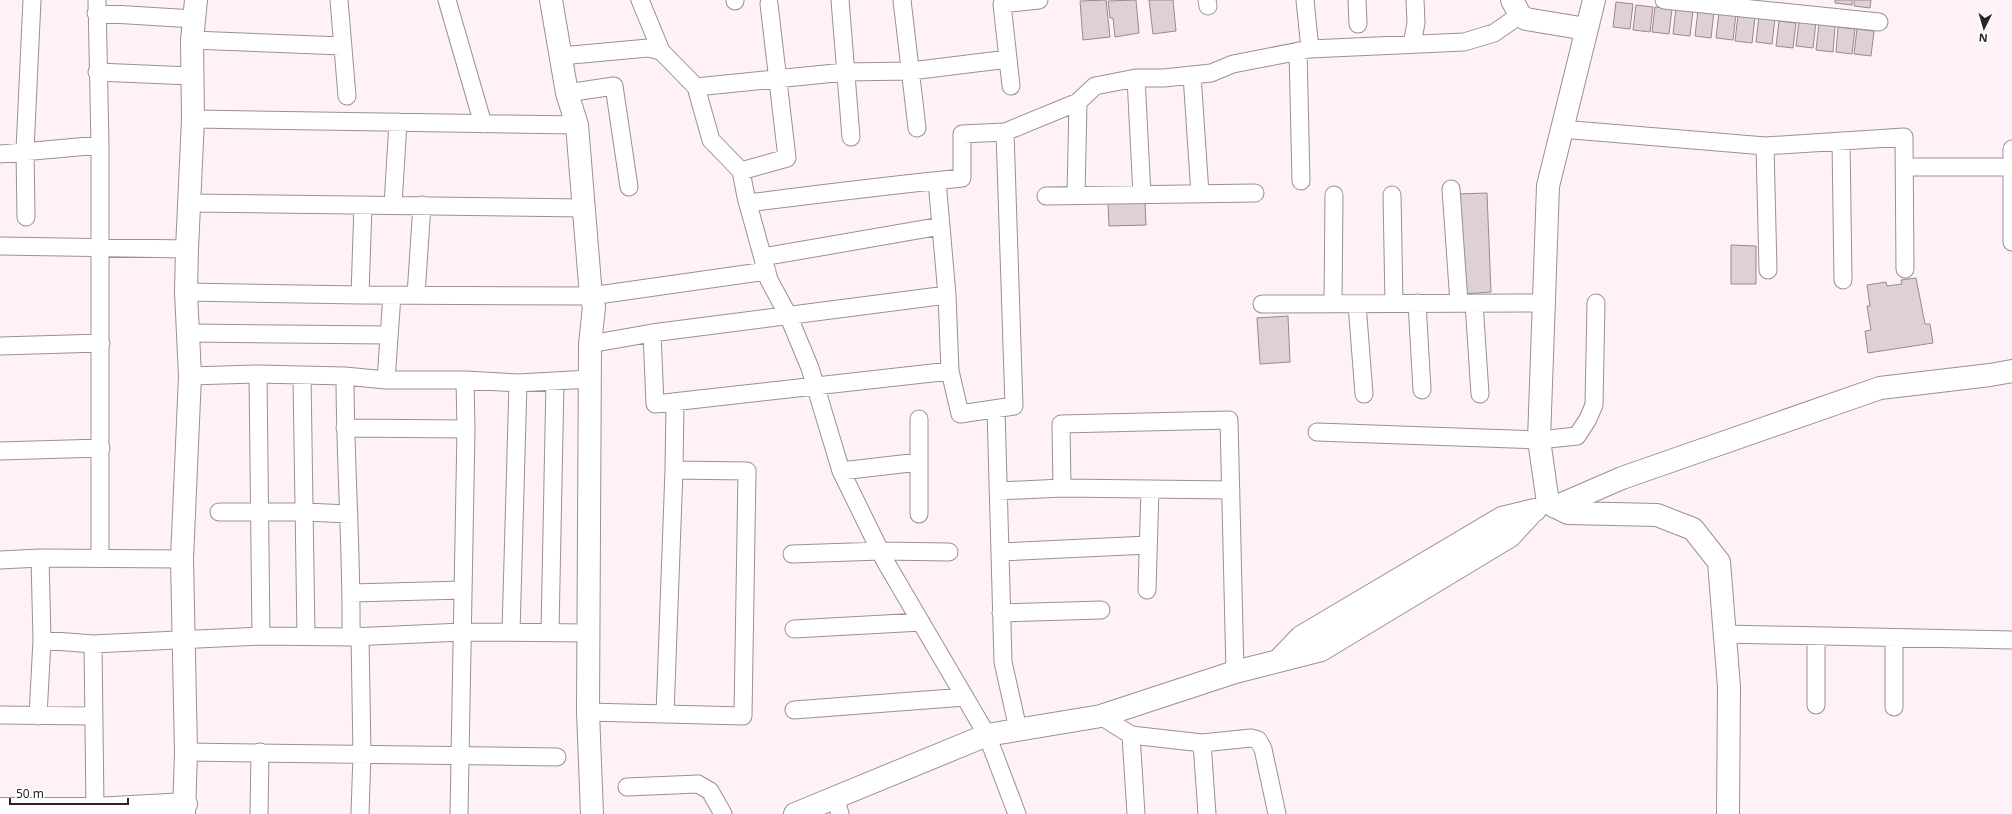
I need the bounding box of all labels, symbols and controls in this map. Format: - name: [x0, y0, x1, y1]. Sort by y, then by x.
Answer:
- north arrow: [1964, 8, 2004, 48]
- text: N: [1978, 31, 1988, 46]
- scale bar: [10, 780, 128, 806]
- text: 50 m: [16, 785, 44, 802]

